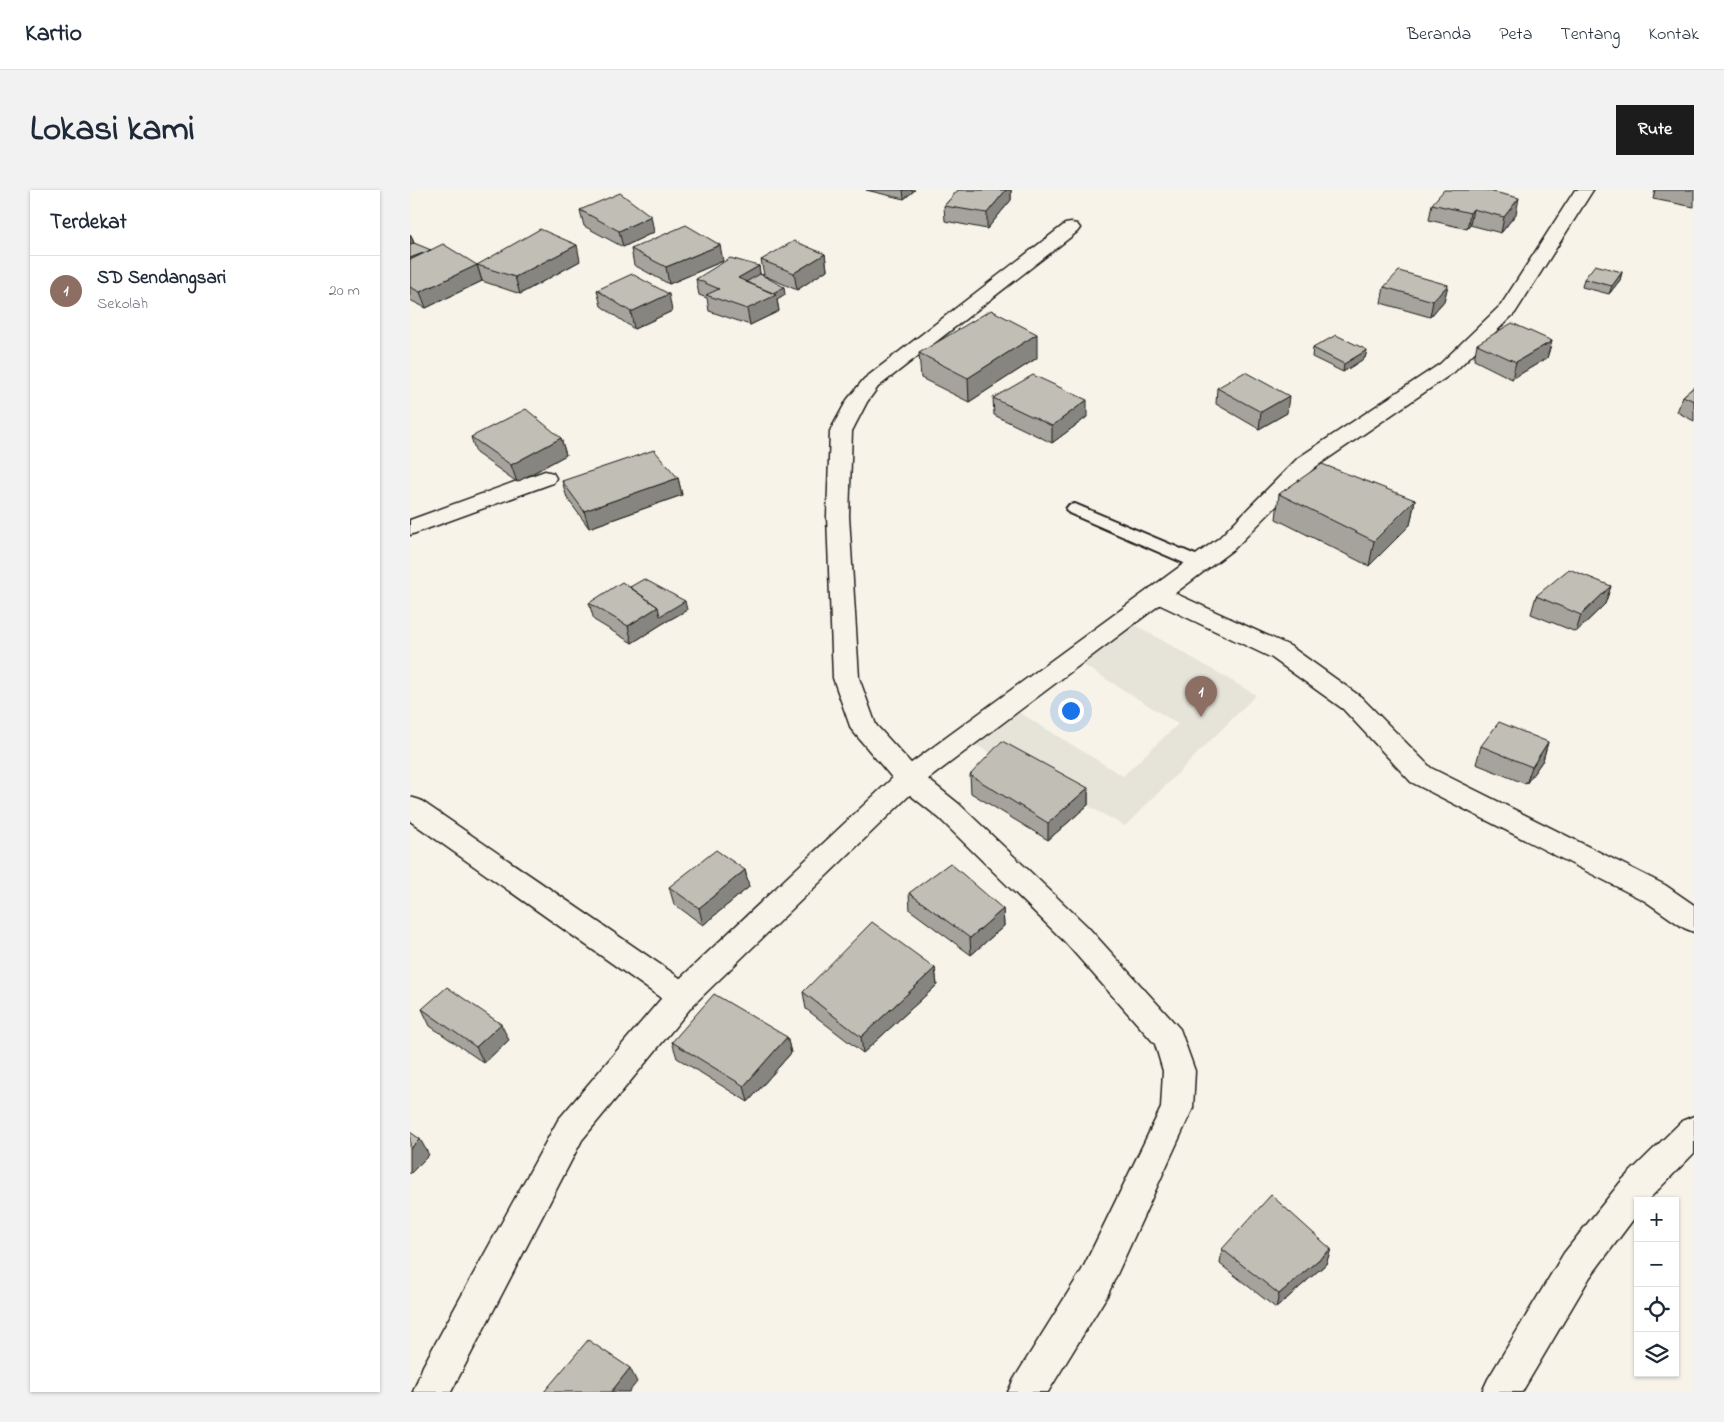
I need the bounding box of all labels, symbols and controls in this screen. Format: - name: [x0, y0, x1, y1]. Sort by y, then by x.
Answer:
- text: Kartio: [25, 17, 82, 52]
- text: Beranda: [1407, 22, 1471, 48]
- text: Peta: [1499, 22, 1532, 48]
- text: Tentang: [1560, 22, 1620, 48]
- text: Kontak: [1648, 22, 1699, 48]
- text: Lokasi kami: [30, 105, 195, 156]
- button: Rute: [1616, 105, 1694, 155]
- text: Terdekat: [50, 208, 127, 238]
- text: SD Sendangsari: [97, 265, 226, 292]
- text: 1: [63, 279, 69, 303]
- text: 20 m: [329, 279, 360, 303]
- text: Sekolah: [97, 292, 148, 316]
- pin: 1: [1185, 676, 1217, 717]
- your location: [1058, 698, 1084, 724]
- map controls: [1634, 1197, 1679, 1377]
- button: +: [1634, 1197, 1679, 1242]
- button: −: [1634, 1242, 1679, 1287]
- button: locate: [1634, 1287, 1679, 1332]
- button: layers: [1634, 1332, 1679, 1377]

